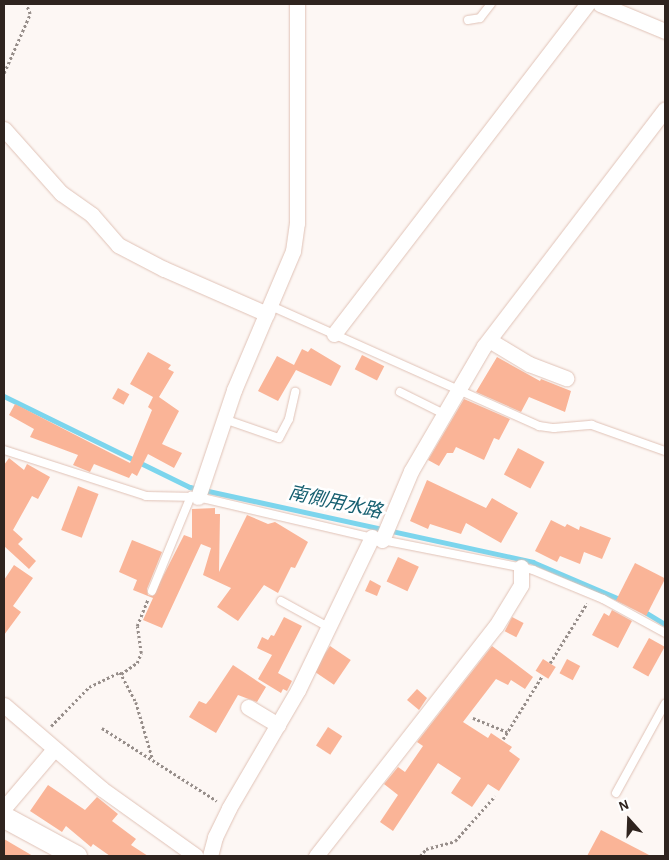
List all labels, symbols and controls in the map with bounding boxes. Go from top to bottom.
water label: 南側用水路 [286,482,384,524]
north arrow [604,795,654,845]
text: N [617,798,631,814]

